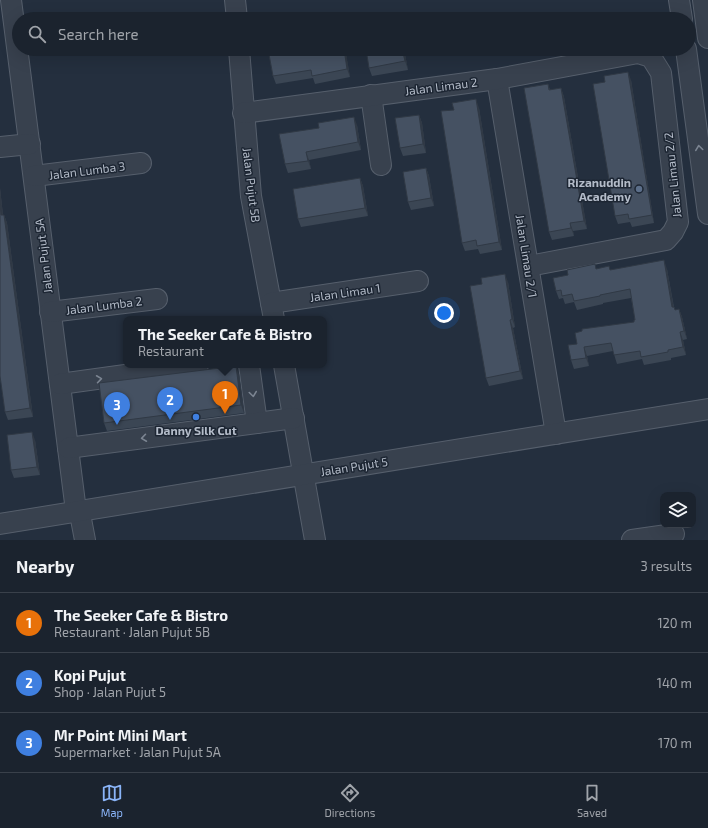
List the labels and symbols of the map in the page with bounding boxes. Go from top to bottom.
street label: Jalan Limau 2 [404,75,478,97]
street label: Jalan Limau 2/2 [661,131,683,218]
one-way arrow [695,145,704,151]
street label: Jalan Pujut 5B [239,147,264,223]
street label: Jalan Lumba 3 [48,158,126,182]
place label: Rizanuddin Academy [568,175,631,204]
marker: Rizanuddin Academy [634,184,644,194]
street label: Jalan Limau 2/1 [514,213,540,299]
street label: Jalan Pujut 5A [31,217,56,294]
street label: Jalan Limau 1 [309,280,381,304]
street label: Jalan Lumba 2 [65,293,143,317]
your location [434,303,454,323]
one-way arrow [96,375,102,384]
pin: 1 [212,381,238,414]
pin: 2 [157,387,183,420]
one-way arrow [248,391,257,397]
pin: 3 [104,392,130,425]
marker: Danny Silk Cut [191,412,201,422]
place label: Danny Silk Cut [155,423,237,438]
one-way arrow [141,433,147,442]
street label: Jalan Pujut 5 [319,454,389,479]

